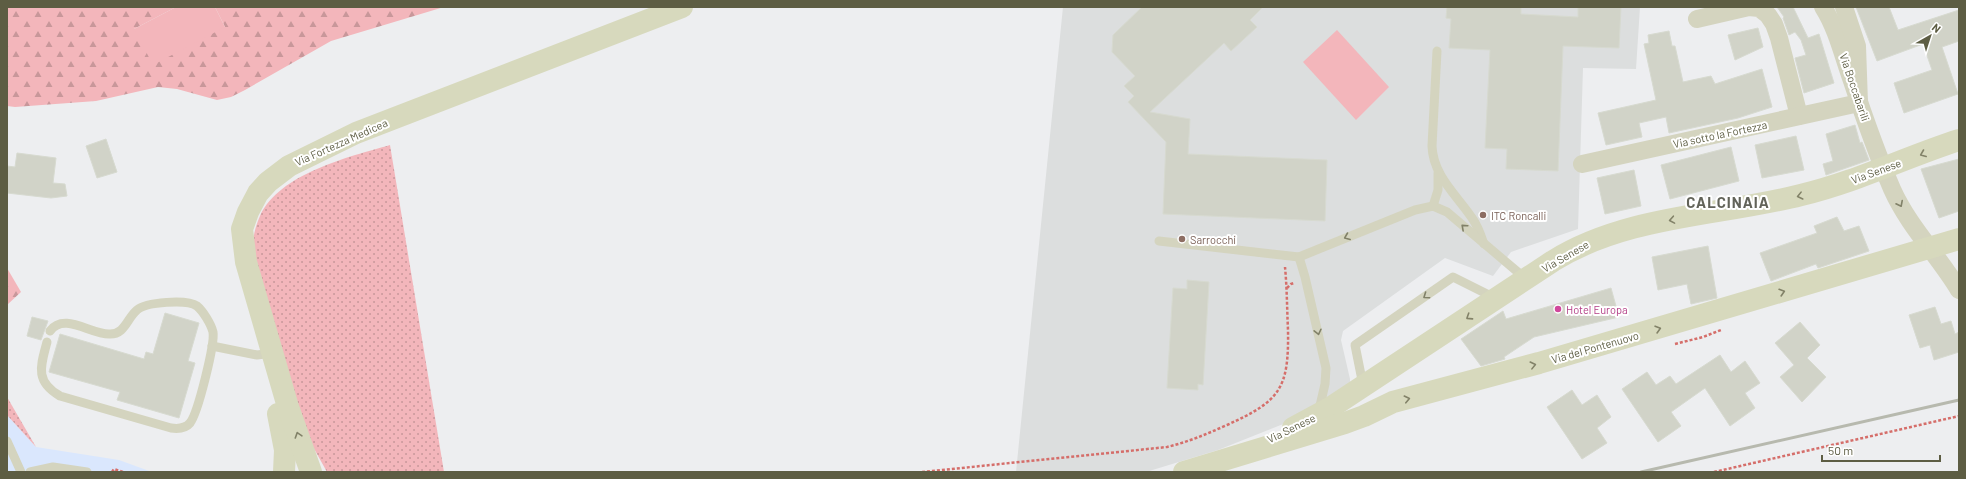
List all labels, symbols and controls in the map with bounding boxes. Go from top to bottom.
north arrow [1910,16,1950,56]
text: N [1930,20,1944,35]
street label: Via Boccabarili [1837,51,1873,123]
street label: Via Fortezza Medicea [293,116,389,168]
street label: Via sotto la Fortezza [1672,118,1768,150]
one-way arrow [1919,149,1926,157]
street label: Via Senese [1849,156,1903,186]
one-way arrow [1796,191,1803,199]
district label: CALCINAIA [1686,193,1770,211]
one-way arrow [1895,200,1903,208]
place label: ITC Roncalli [1491,209,1546,222]
marker: ITC Roncalli [1478,210,1488,220]
one-way arrow [1669,216,1675,224]
one-way arrow [1461,225,1469,232]
place label: Sarrocchi [1190,233,1236,246]
one-way arrow [1344,233,1351,241]
marker: Sarrocchi [1177,234,1187,244]
street label: Via Senese [1539,237,1591,275]
one-way arrow [1779,288,1786,297]
one-way arrow [1423,291,1430,299]
place label: Hotel Europa [1566,303,1628,316]
marker: Hotel Europa [1553,304,1563,314]
one-way arrow [1466,312,1473,319]
one-way arrow [1654,325,1661,334]
one-way arrow [1313,328,1322,335]
street label: Via del Pontenuovo [1550,328,1640,366]
one-way arrow [1530,361,1536,369]
one-way arrow [1404,396,1411,404]
street label: Via Senese [1265,411,1317,445]
one-way arrow [294,432,302,439]
scale bar [1822,437,1940,463]
text: 50 m [1828,443,1853,457]

